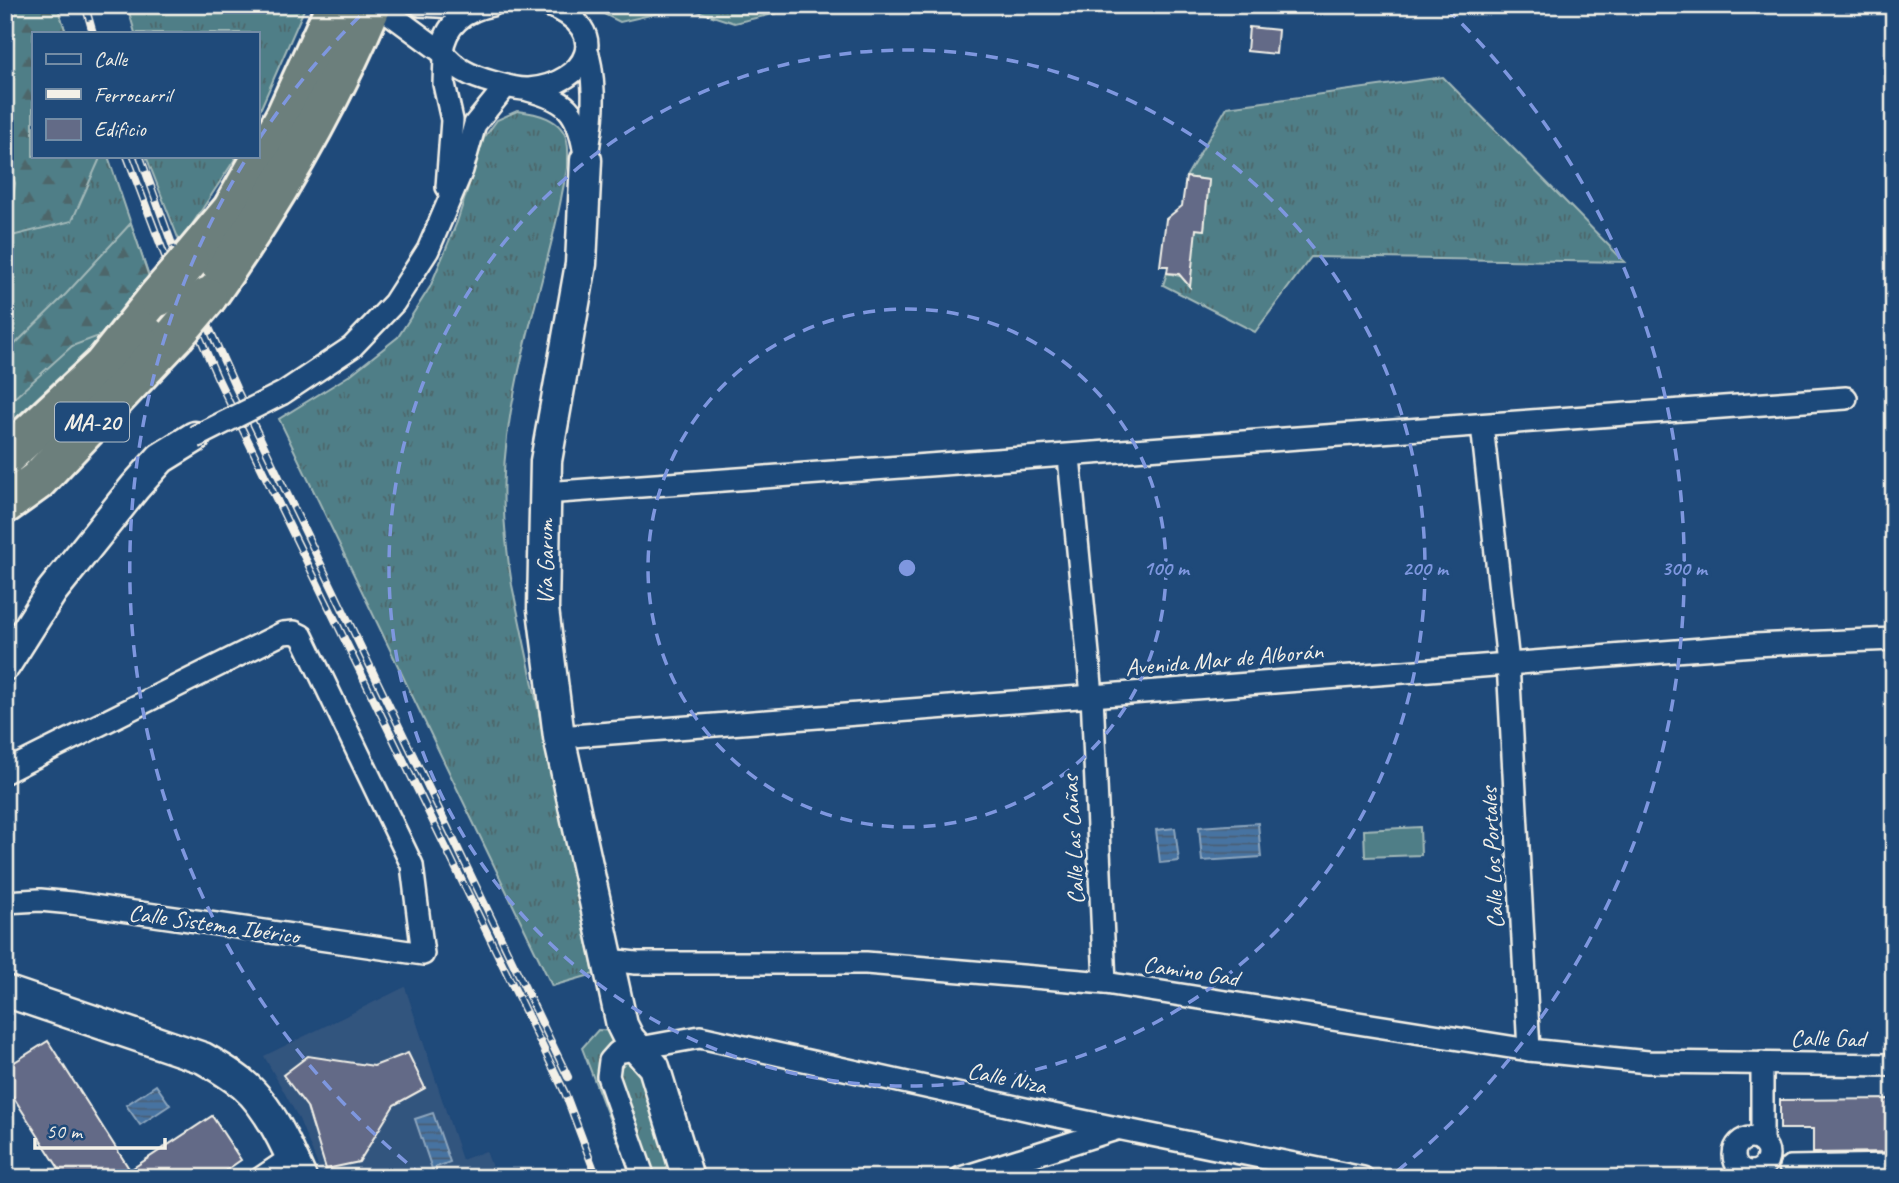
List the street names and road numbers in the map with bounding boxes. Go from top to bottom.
road number: MA-20 [55,402,129,442]
street label: Vía Garum [530,518,560,605]
street label: Avenida Mar de Alborán [1124,635,1325,683]
street label: Calle Las Cañas [1054,772,1091,905]
street label: Calle Los Portales [1473,784,1511,929]
street label: Calle Sistema Ibérico [127,897,304,951]
street label: Camino Gad [1141,949,1244,994]
street label: Calle Gad [1791,1023,1869,1053]
street label: Calle Niza [965,1055,1051,1101]

